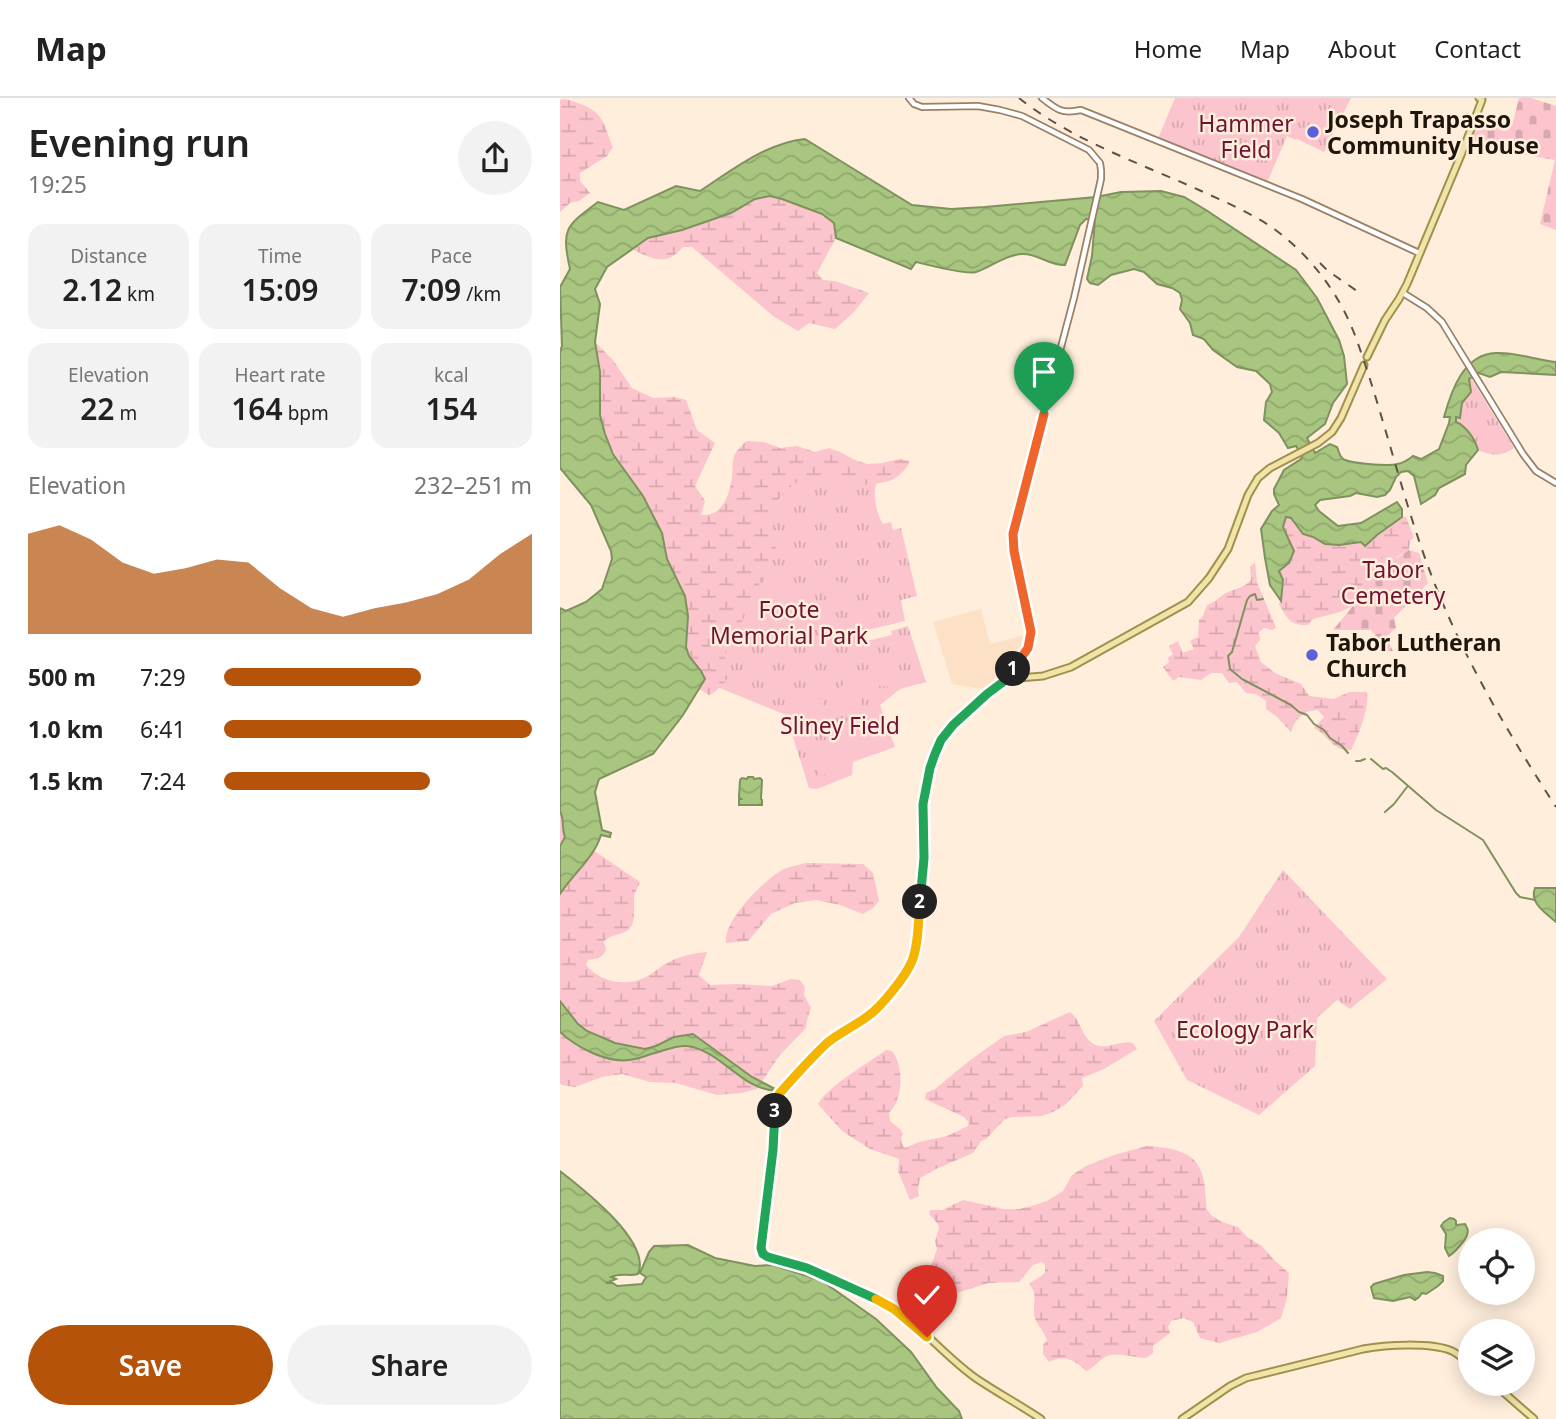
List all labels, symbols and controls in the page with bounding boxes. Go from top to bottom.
text: Map [35,26,107,71]
text: Home [1134,32,1202,65]
text: Map [1240,32,1290,65]
text: About [1328,32,1396,65]
text: Contact [1434,32,1521,65]
place label: Joseph Trapasso Community House [1325,103,1539,161]
park label: Hammer Field [1198,107,1294,165]
text: Evening run [28,116,250,168]
button: share [458,121,532,195]
marker: Joseph Trapasso Community House [1305,124,1321,140]
text: 19:25 [28,168,87,200]
text: Distance [70,243,147,269]
text: Time [258,243,302,269]
text: Pace [430,243,472,269]
text: 2.12 [62,269,122,310]
text: 15:09 [242,269,318,310]
text: 7:09 [401,269,461,310]
text: km [122,281,155,307]
text: /km [461,281,501,307]
pin [1014,342,1074,414]
icon: arrive [1025,353,1063,391]
text: Elevation [68,362,149,388]
text: Heart rate [235,362,325,388]
text: kcal [434,362,469,388]
text: 22 [80,388,114,429]
text: 164 [231,388,283,429]
text: 154 [426,388,477,429]
text: m [114,400,137,426]
text: bpm [283,400,329,426]
text: Elevation [28,469,126,501]
text: 232–251 m [414,469,532,501]
park label: Tabor Cemetery [1341,553,1446,611]
park label: Foote Memorial Park [710,593,869,651]
place label: Tabor Lutheran Church [1326,626,1501,684]
marker: Tabor Lutheran Church [1304,647,1320,663]
pin: 1 [995,652,1030,686]
text: 1 [1007,655,1018,681]
text: 500 m [28,661,96,693]
text: 7:29 [140,661,186,693]
park label: Sliney Field [780,709,900,741]
text: 1.0 km [28,713,103,745]
text: 6:41 [140,713,186,745]
text: 1.5 km [28,765,103,797]
text: 7:24 [140,765,186,797]
pin: 2 [902,884,938,920]
text: 2 [914,888,925,914]
park label: Ecology Park [1176,1013,1315,1045]
pin: 3 [758,1094,792,1128]
text: 3 [769,1097,780,1123]
map controls [1458,1228,1535,1396]
button: locate [1458,1228,1535,1305]
pin [897,1265,957,1337]
icon: check [908,1276,946,1314]
button: layers [1458,1319,1535,1396]
button: Save [28,1325,273,1405]
button: Share [287,1325,532,1405]

